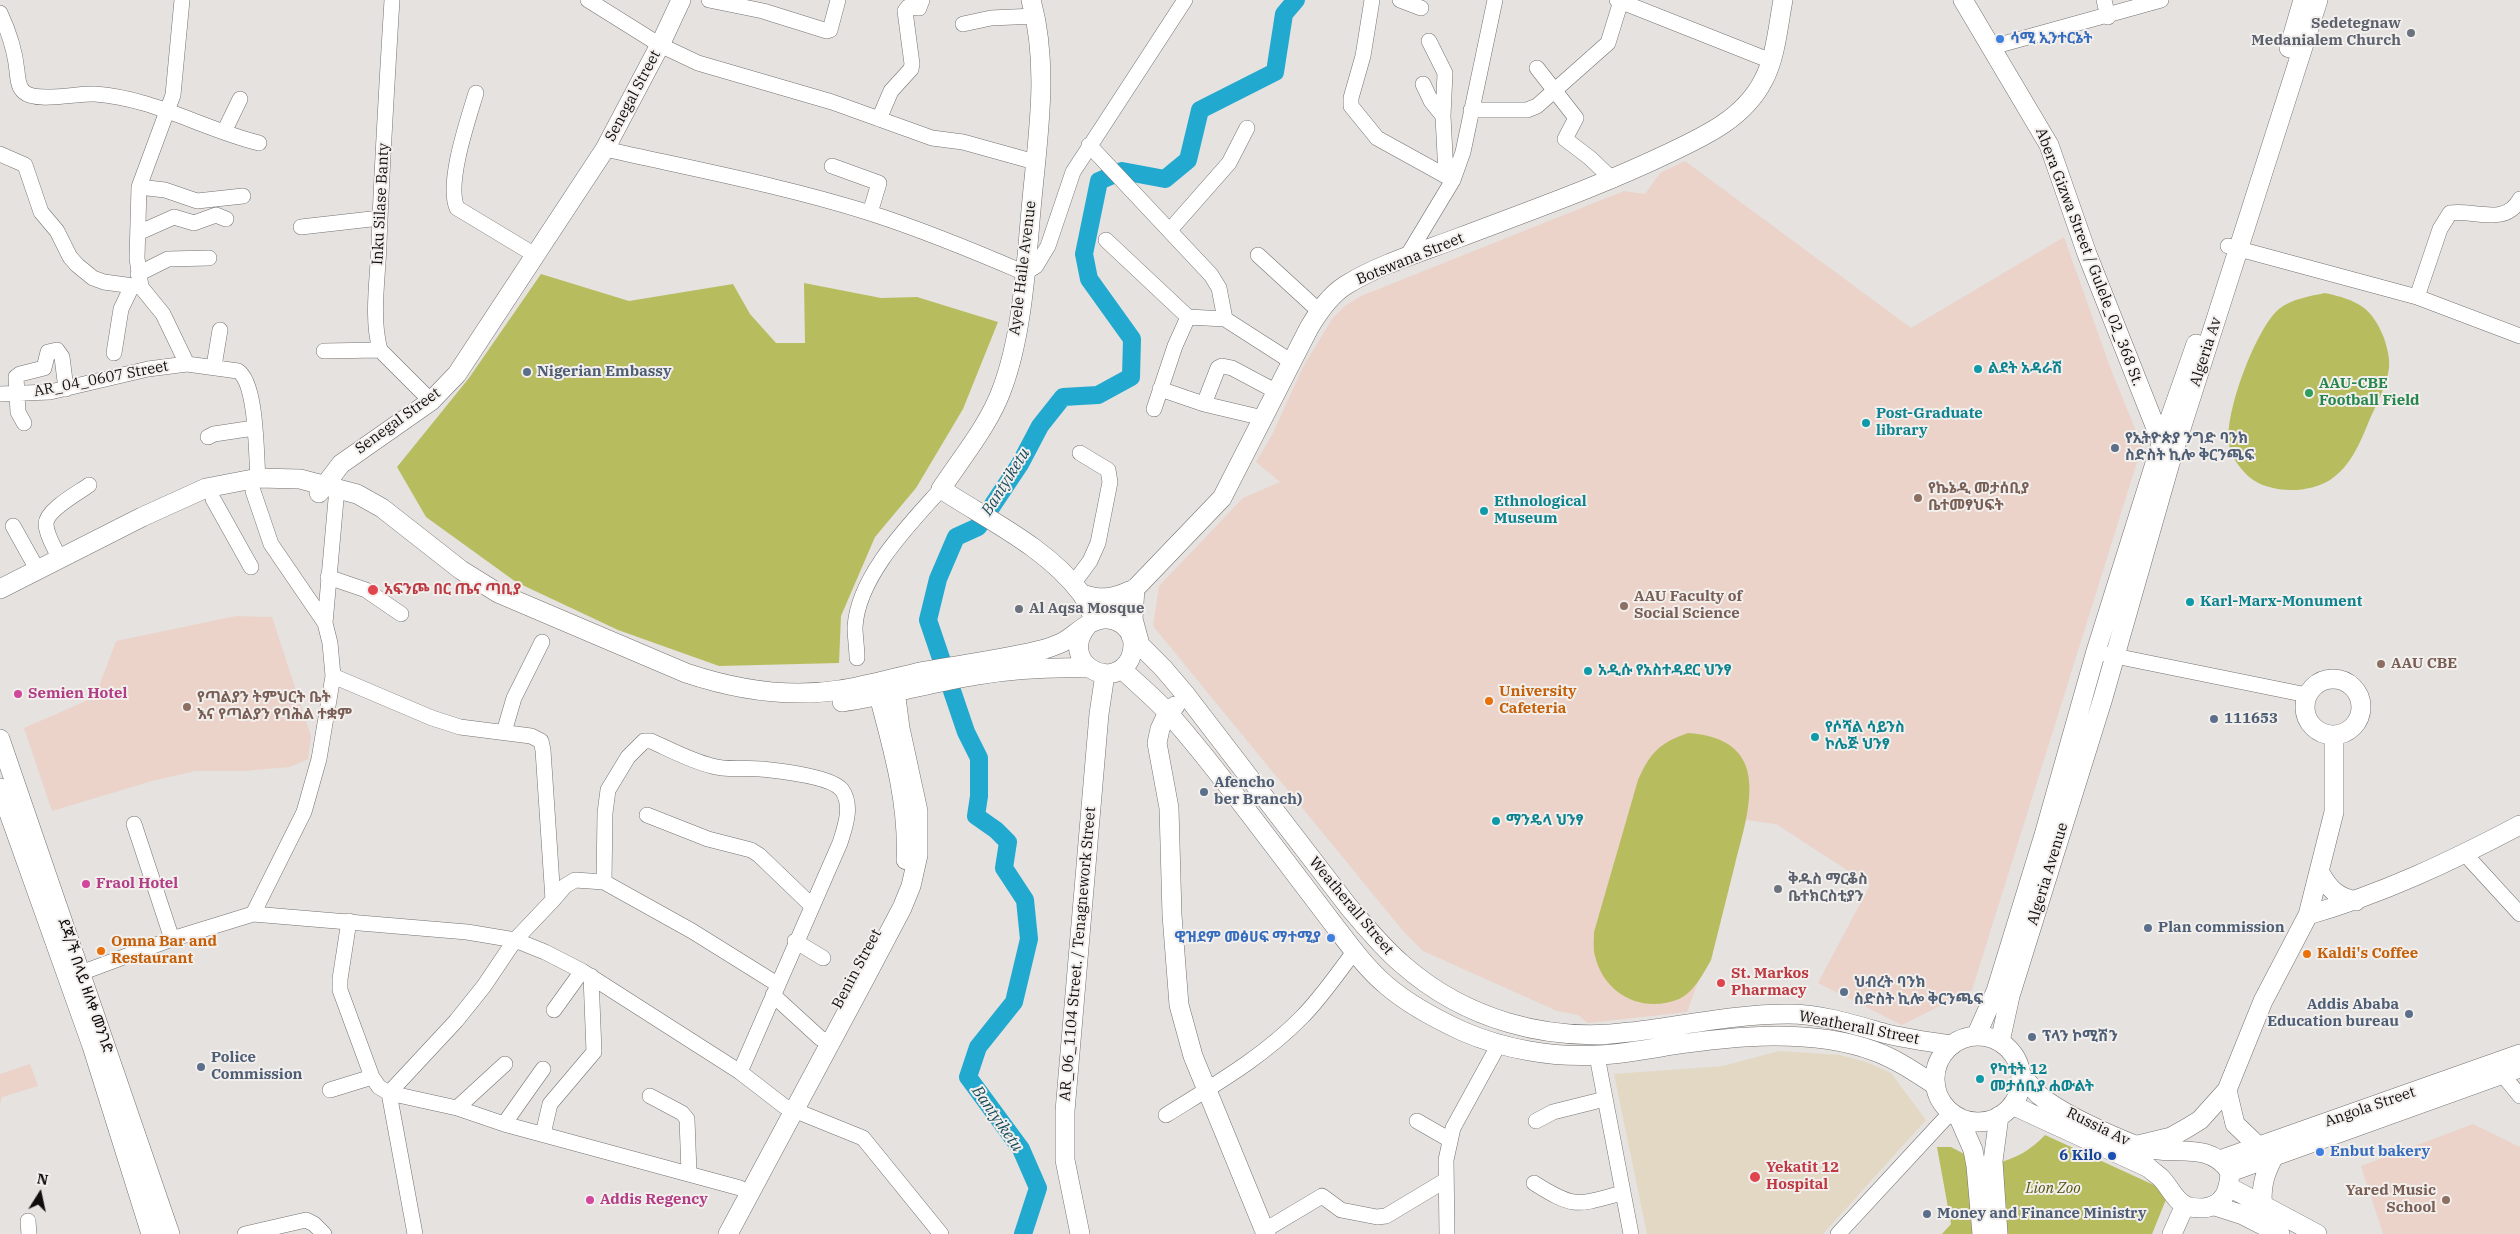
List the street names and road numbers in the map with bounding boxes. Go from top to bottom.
street label: Senegal Street [601,47,665,145]
street label: Abera Gizwa Street / Gulele_02_368 St. [2031,125,2147,389]
street label: Inku Silase Banty [369,142,393,266]
street label: Ayele Haile Avenue [1006,200,1040,336]
street label: Botswana Street [1354,229,1466,289]
street label: Algeria Av [2186,315,2226,389]
street label: AR_04_0607 Street [32,357,170,401]
street label: Senegal Street [352,384,444,458]
street label: AR_06_1104 Street. / Tenagnework Street [1056,806,1100,1102]
street label: Algeria Avenue [2024,820,2072,928]
street label: Weatherall Street [1305,853,1397,959]
street label: ደጃ/ች በላይ ዘለቀ መንገድ [53,916,117,1056]
street label: Benin Street [828,926,886,1012]
street label: Weatherall Street [1797,1008,1921,1048]
street label: Angola Street [2322,1083,2418,1131]
street label: Russia Av [2063,1104,2133,1150]

